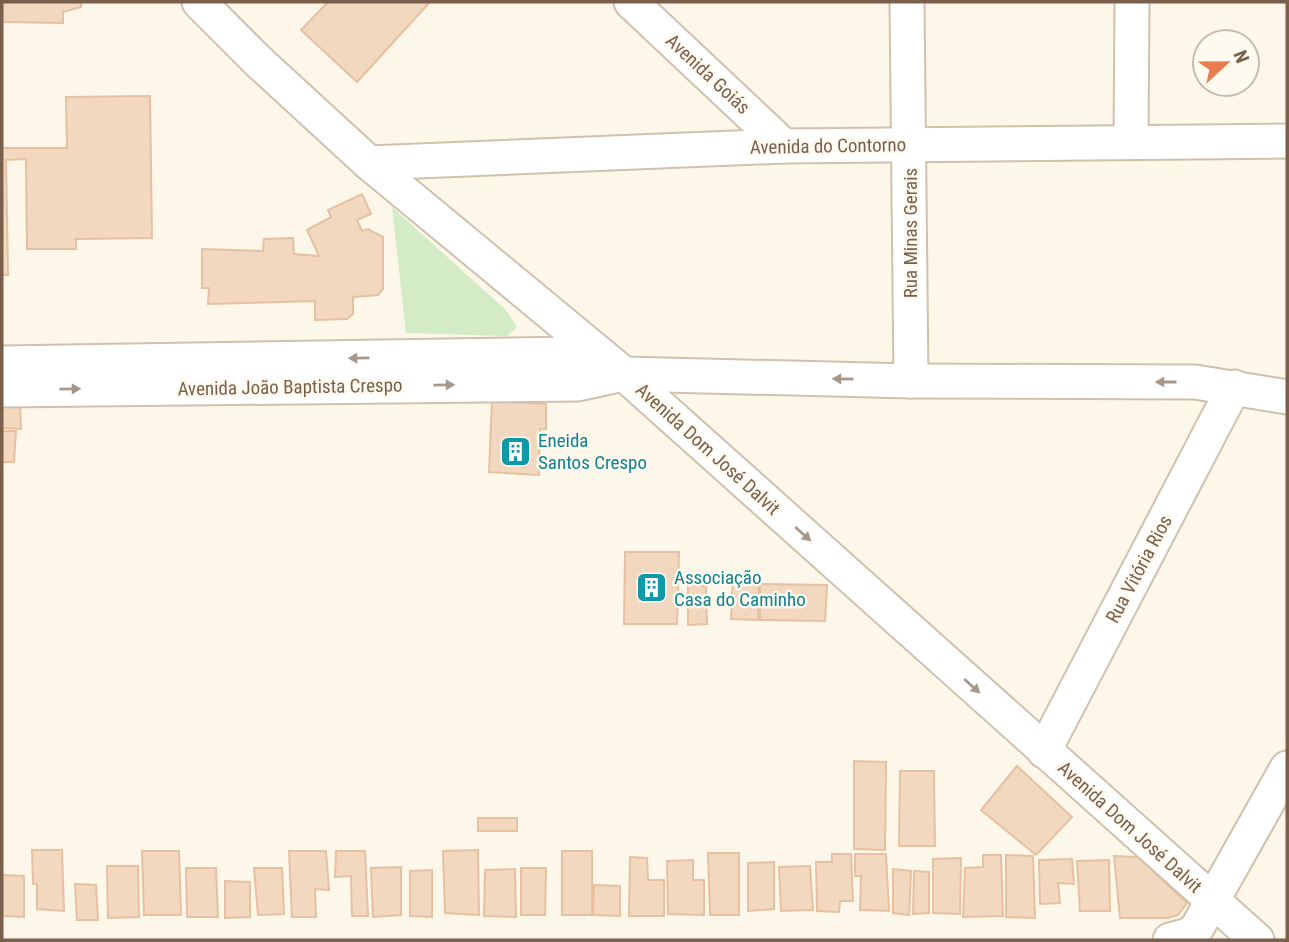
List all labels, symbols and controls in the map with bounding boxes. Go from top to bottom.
north arrow [1191,28,1261,98]
street label: Avenida Goiás [661,29,755,119]
text: N [1228,47,1254,67]
street label: Avenida do Contorno [750,133,906,159]
street label: Rua Minas Gerais [899,168,922,298]
one-way arrow [348,352,370,363]
street label: Avenida João Baptista Crespo [177,374,403,400]
one-way arrow [832,374,854,385]
one-way arrow [1155,376,1177,388]
street label: Avenida Dom José Dalvit [631,378,785,520]
one-way arrow [434,379,456,391]
one-way arrow [59,383,81,395]
place label: Eneida Santos Crespo [538,429,647,474]
building icon: Eneida Santos Crespo [498,434,532,468]
street label: Rua Vitória Rios [1101,511,1177,627]
one-way arrow [794,526,811,542]
place label: Associação Casa do Caminho [674,566,806,611]
building icon: Associação Casa do Caminho [634,571,668,605]
one-way arrow [963,678,981,694]
street label: Avenida Dom José Dalvit [1053,756,1207,898]

